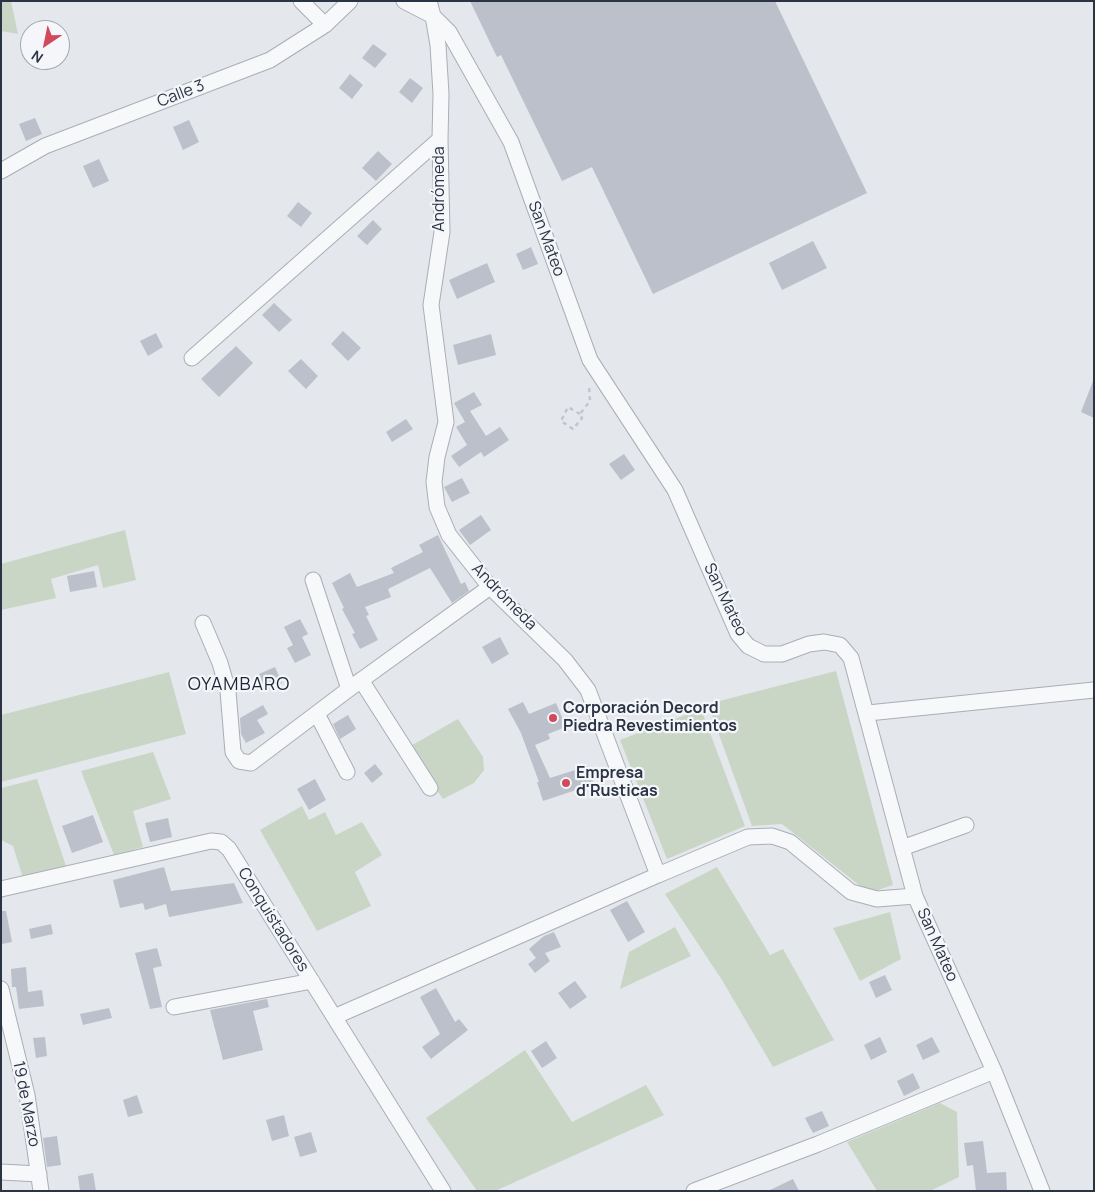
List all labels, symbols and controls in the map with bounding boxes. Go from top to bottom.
north arrow [20,20,70,70]
text: N [27,46,46,68]
street label: Calle 3 [155,76,207,112]
street label: Andrómeda [430,146,450,232]
street label: San Mateo [524,199,568,279]
street label: Andrómeda [467,560,541,634]
street label: San Mateo [699,560,751,640]
district label: OYAMBARO [187,674,291,696]
place label: Corporación Decord Piedra Revestimientos [563,699,737,737]
marker: Corporación Decord Piedra Revestimientos [547,712,559,724]
place label: Empresa d'Rusticas [576,764,658,802]
marker: Empresa d'Rusticas [560,777,572,789]
street label: Conquistadores [233,864,313,976]
street label: San Mateo [912,905,962,985]
street label: 19 de Marzo [8,1060,44,1148]

